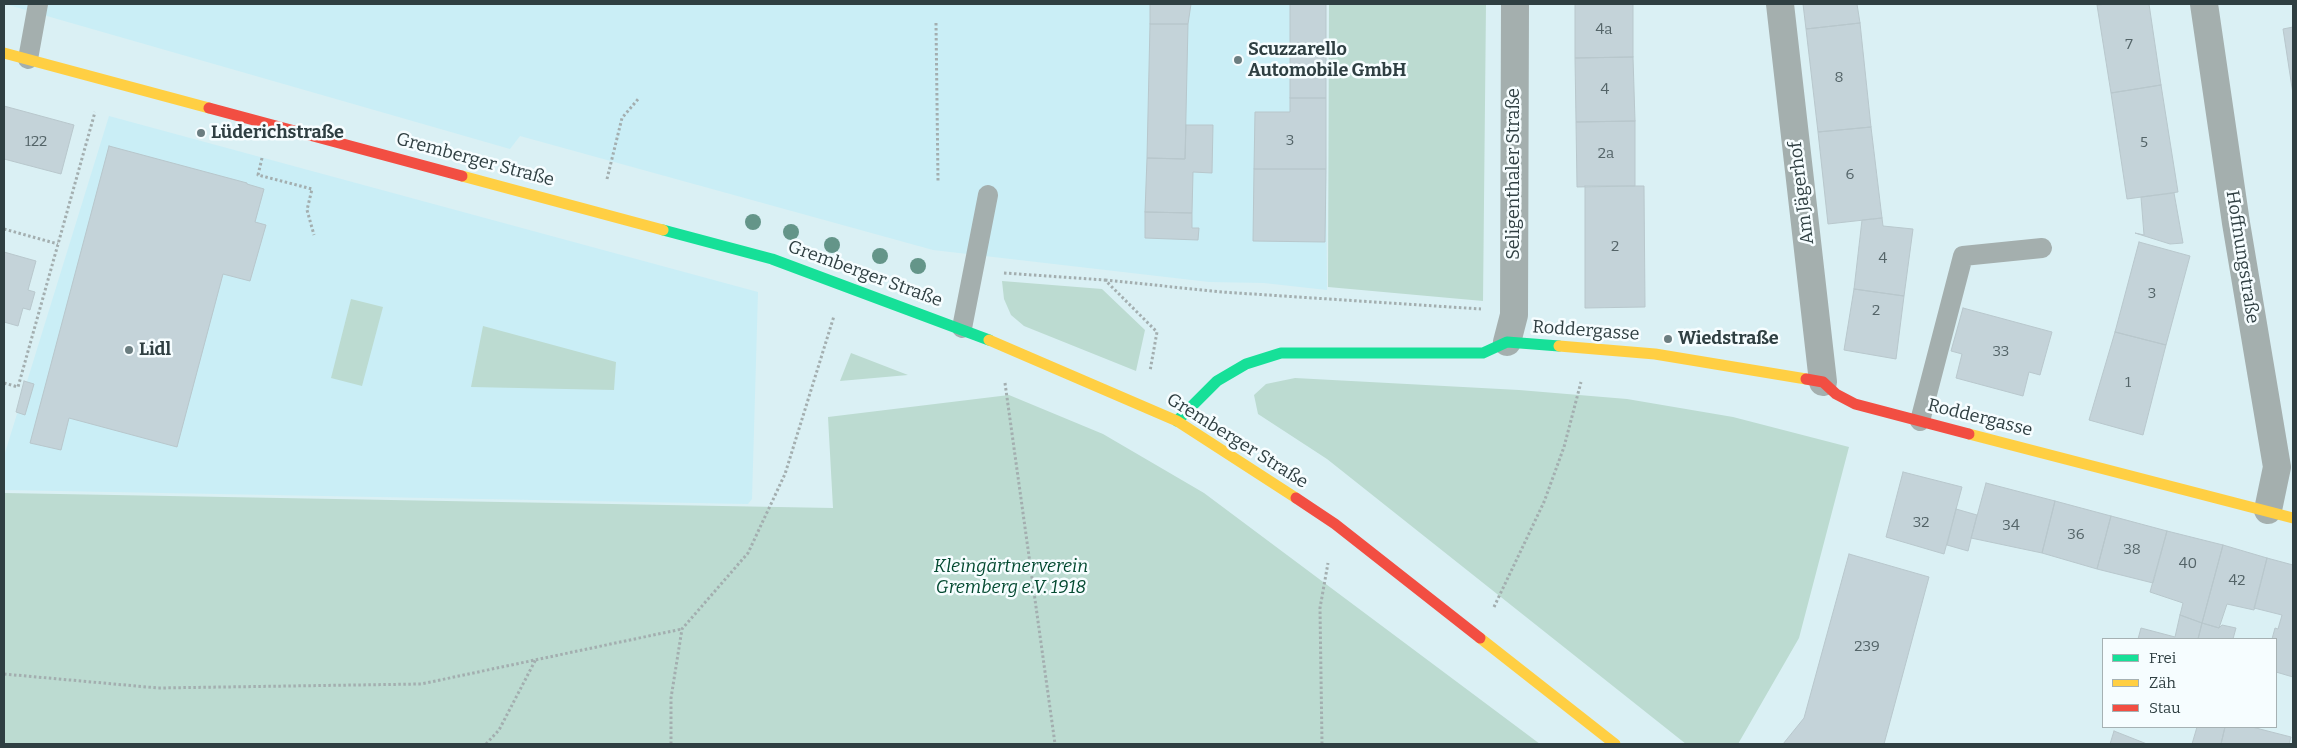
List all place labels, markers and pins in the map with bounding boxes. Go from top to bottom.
place label: Scuzzarello Automobile GmbH [1248,39,1406,82]
marker: Scuzzarello Automobile GmbH [1232,54,1244,66]
place label: Lüderichstraße [211,122,344,144]
marker: Lüderichstraße [195,127,207,139]
place label: Wiedstraße [1678,328,1779,350]
marker: Wiedstraße [1662,333,1674,345]
place label: Lidl [139,339,171,361]
marker: Lidl [123,344,135,356]

